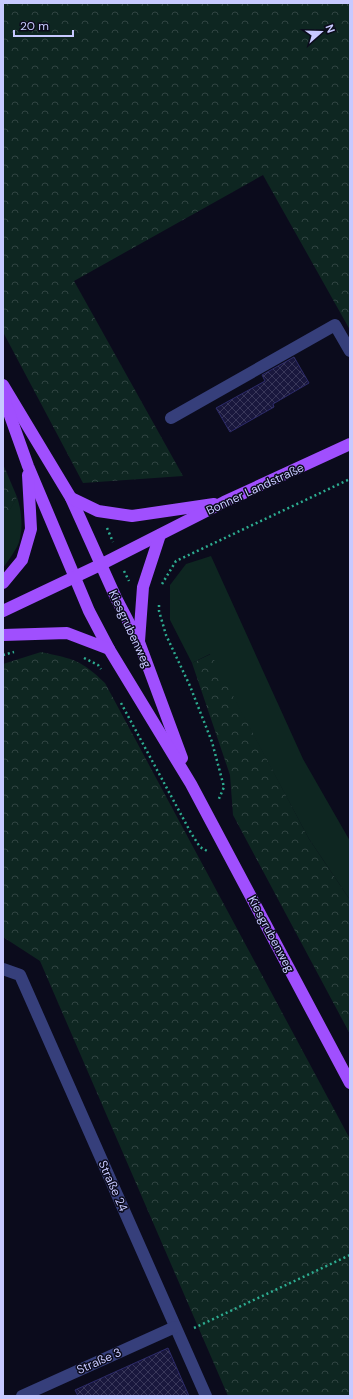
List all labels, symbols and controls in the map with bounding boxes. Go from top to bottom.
scale bar [14,12,73,38]
north arrow [301,12,341,52]
text: 20 m [20,18,49,34]
text: N [322,22,338,35]
street label: Bonner Landstraße [204,459,307,519]
street label: Kiesgrubenweg [105,587,155,671]
street label: Kiesgrubenweg [244,893,298,975]
street label: Straße 24 [95,1158,131,1214]
street label: Straße 3 [74,1344,124,1378]

